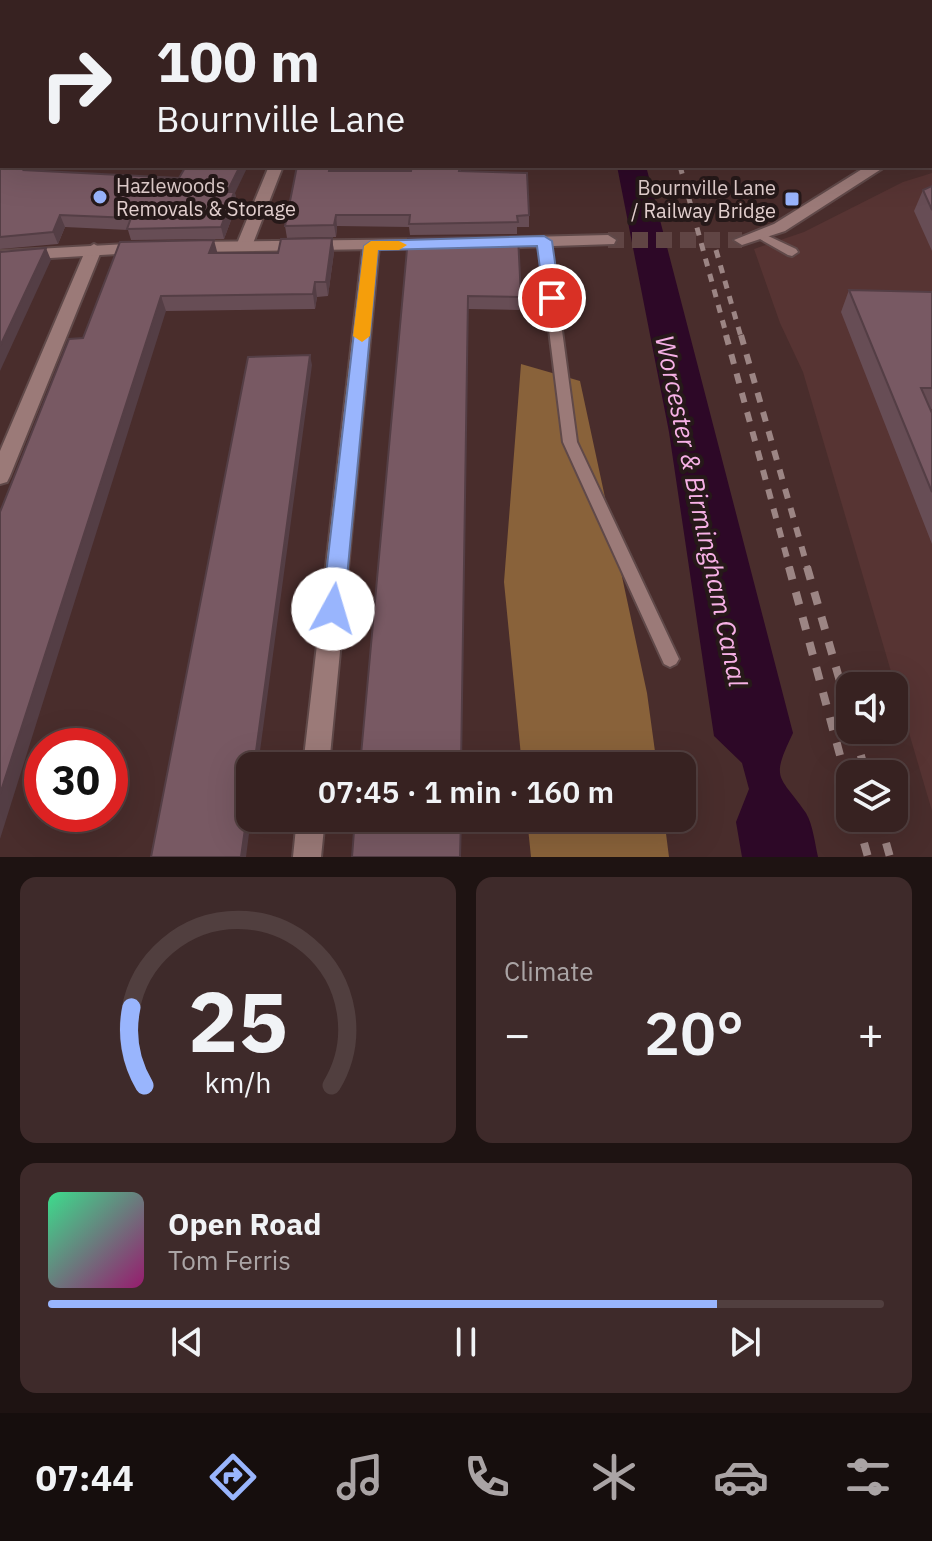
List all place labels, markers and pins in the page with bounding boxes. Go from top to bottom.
place label: Hazlewoods Removals & Storage [116,172,296,222]
place label: Bournville Lane / Railway Bridge [631,174,776,224]
marker: Hazlewoods Removals & Storage [91,188,109,206]
marker: Bournville Lane / Railway Bridge [783,190,801,208]
pin [518,264,586,332]

